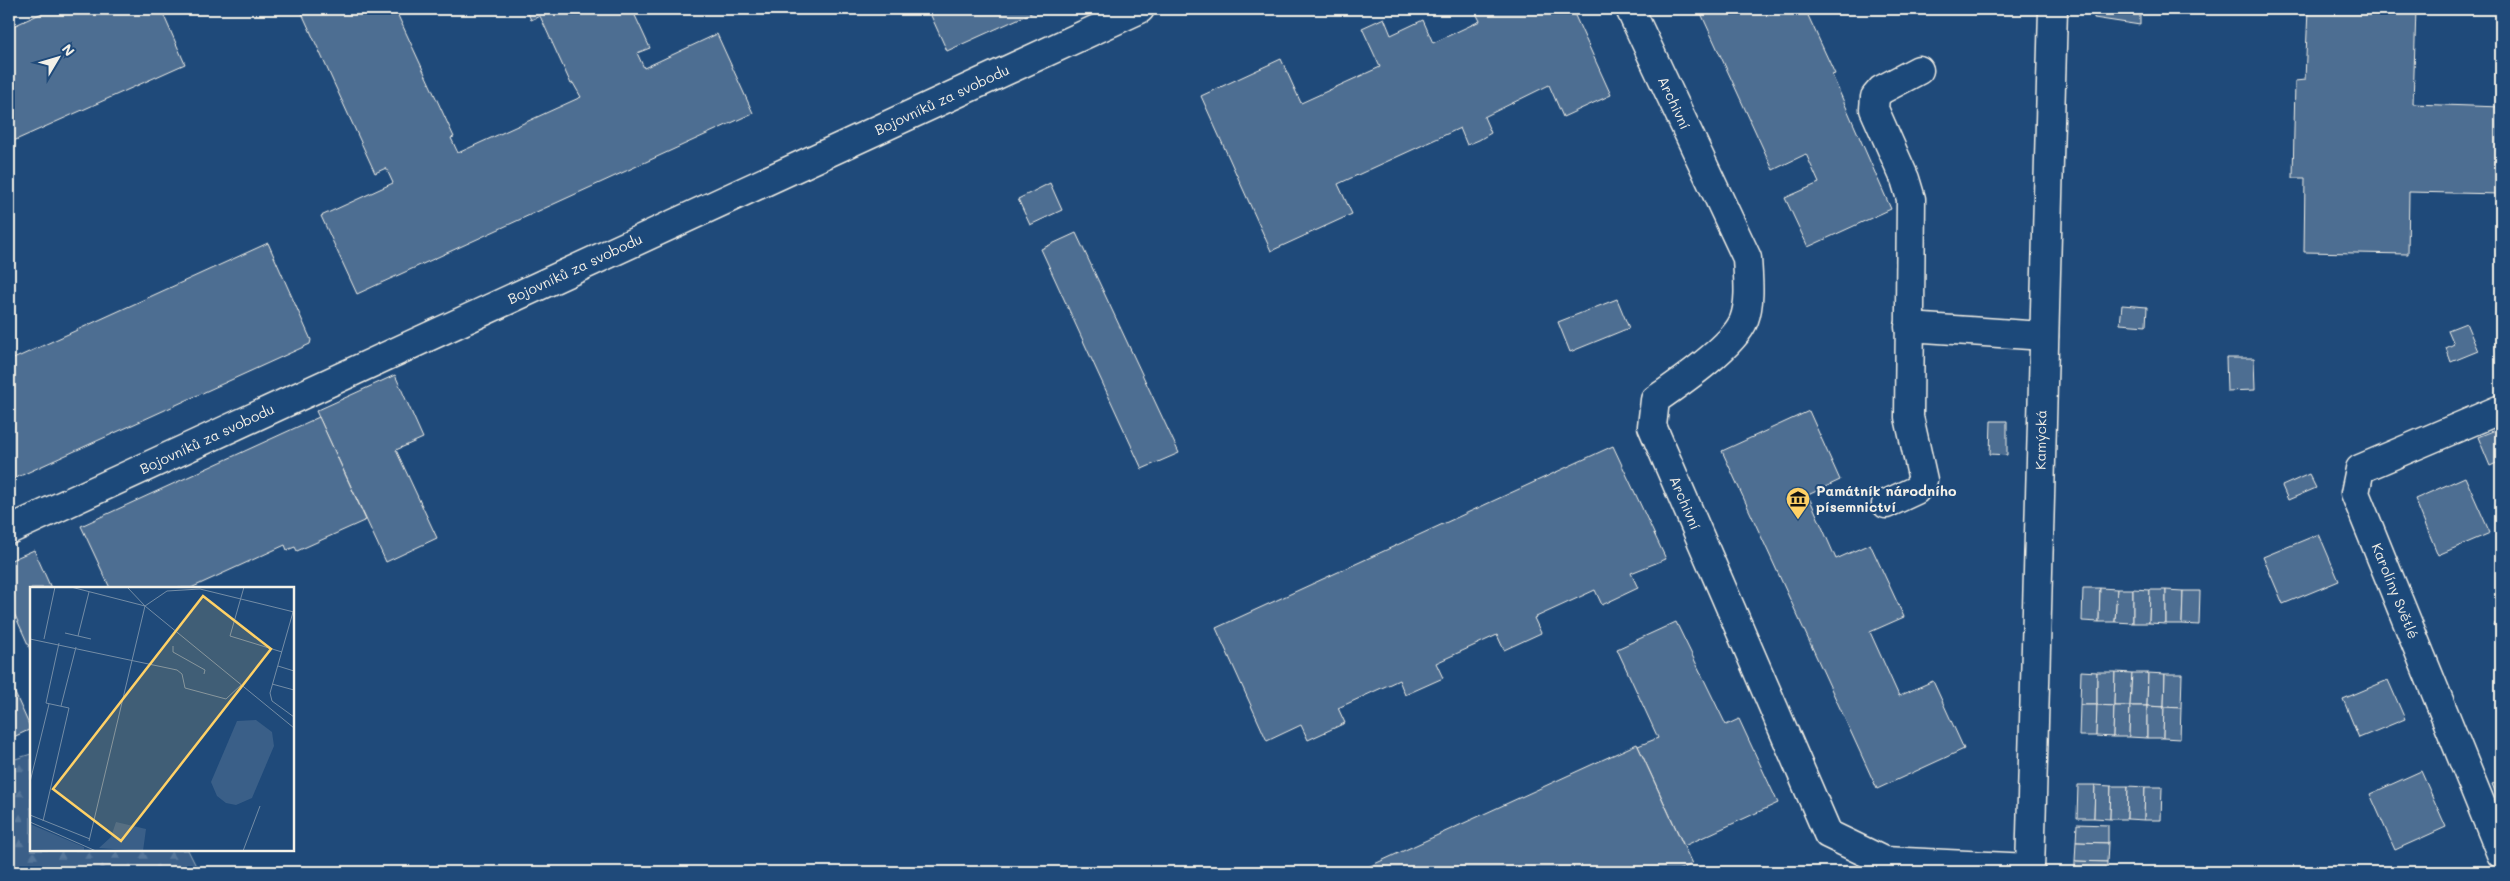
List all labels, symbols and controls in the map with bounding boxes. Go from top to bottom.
north arrow [32,32,82,82]
text: N [58,40,79,60]
street label: Bojovníků za svobodu [871,60,1012,139]
street label: Archivní [1654,73,1695,132]
street label: Bojovníků za svobodu [504,229,645,308]
street label: Bojovníků za svobodu [136,399,277,478]
street label: Kamýcká [2030,410,2051,470]
street label: Archivní [1666,473,1705,533]
place label: Památník národního písemnictví [1816,481,1957,516]
museum icon: Památník národního písemnictví [1785,486,1811,520]
street label: Karolíny Světlé [2368,540,2423,642]
inset map [30,587,294,851]

